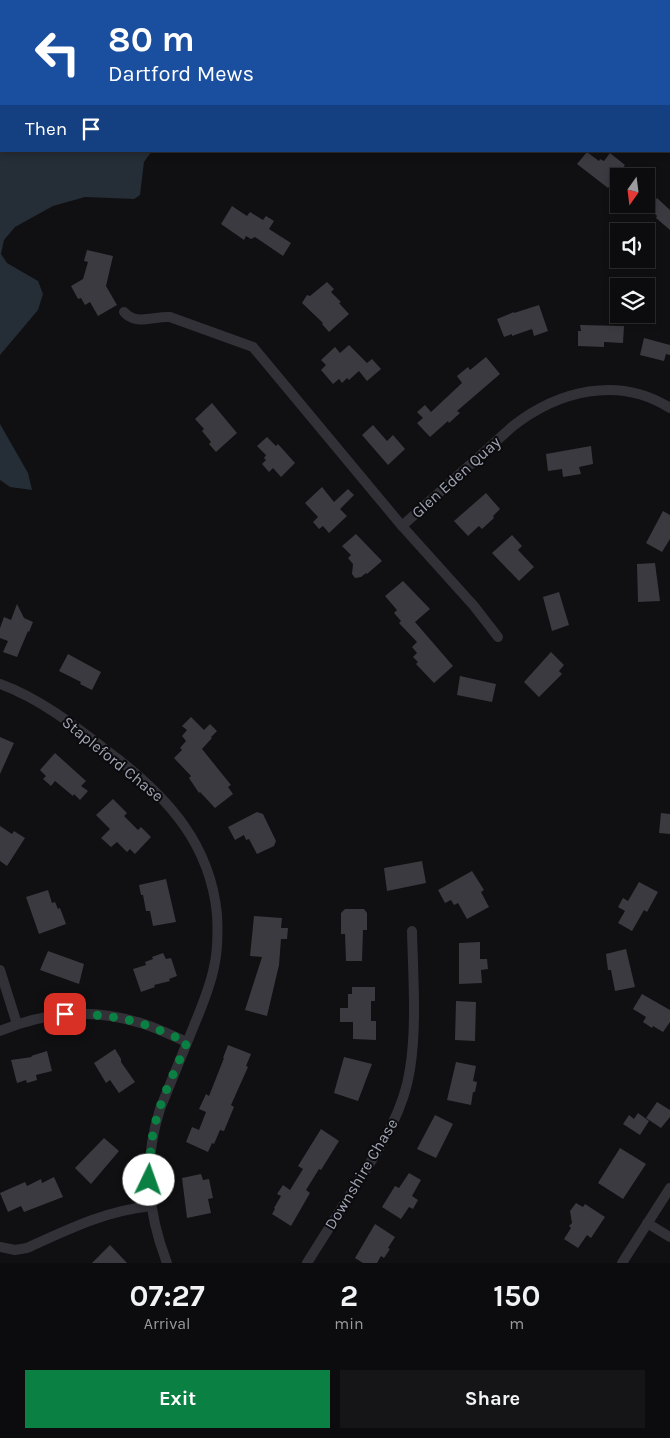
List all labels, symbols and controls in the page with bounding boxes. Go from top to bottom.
text: 80 m [108,19,195,60]
icon: left [25,20,90,85]
text: Dartford Mews [108,61,254,87]
icon: arrive [77,115,105,143]
text: Then [25,118,67,140]
north arrow [610,168,655,212]
map controls [610,168,655,323]
button: sound [610,223,655,268]
button: layers [610,278,655,323]
street label: Glen Eden Quay [408,432,505,522]
street label: Stapleford Chase [59,712,167,806]
pin [44,993,86,1035]
icon: arrive [51,1000,79,1028]
street label: Downshire Chase [320,1115,402,1233]
position arrow [122,1153,174,1205]
text: 07:27 [130,1278,205,1314]
text: 2 [340,1278,358,1314]
text: 150 [493,1278,540,1314]
text: Arrival [144,1314,191,1333]
text: min [334,1314,364,1333]
text: m [509,1314,524,1333]
button: Exit [25,1370,330,1428]
button: Share [340,1370,645,1428]

